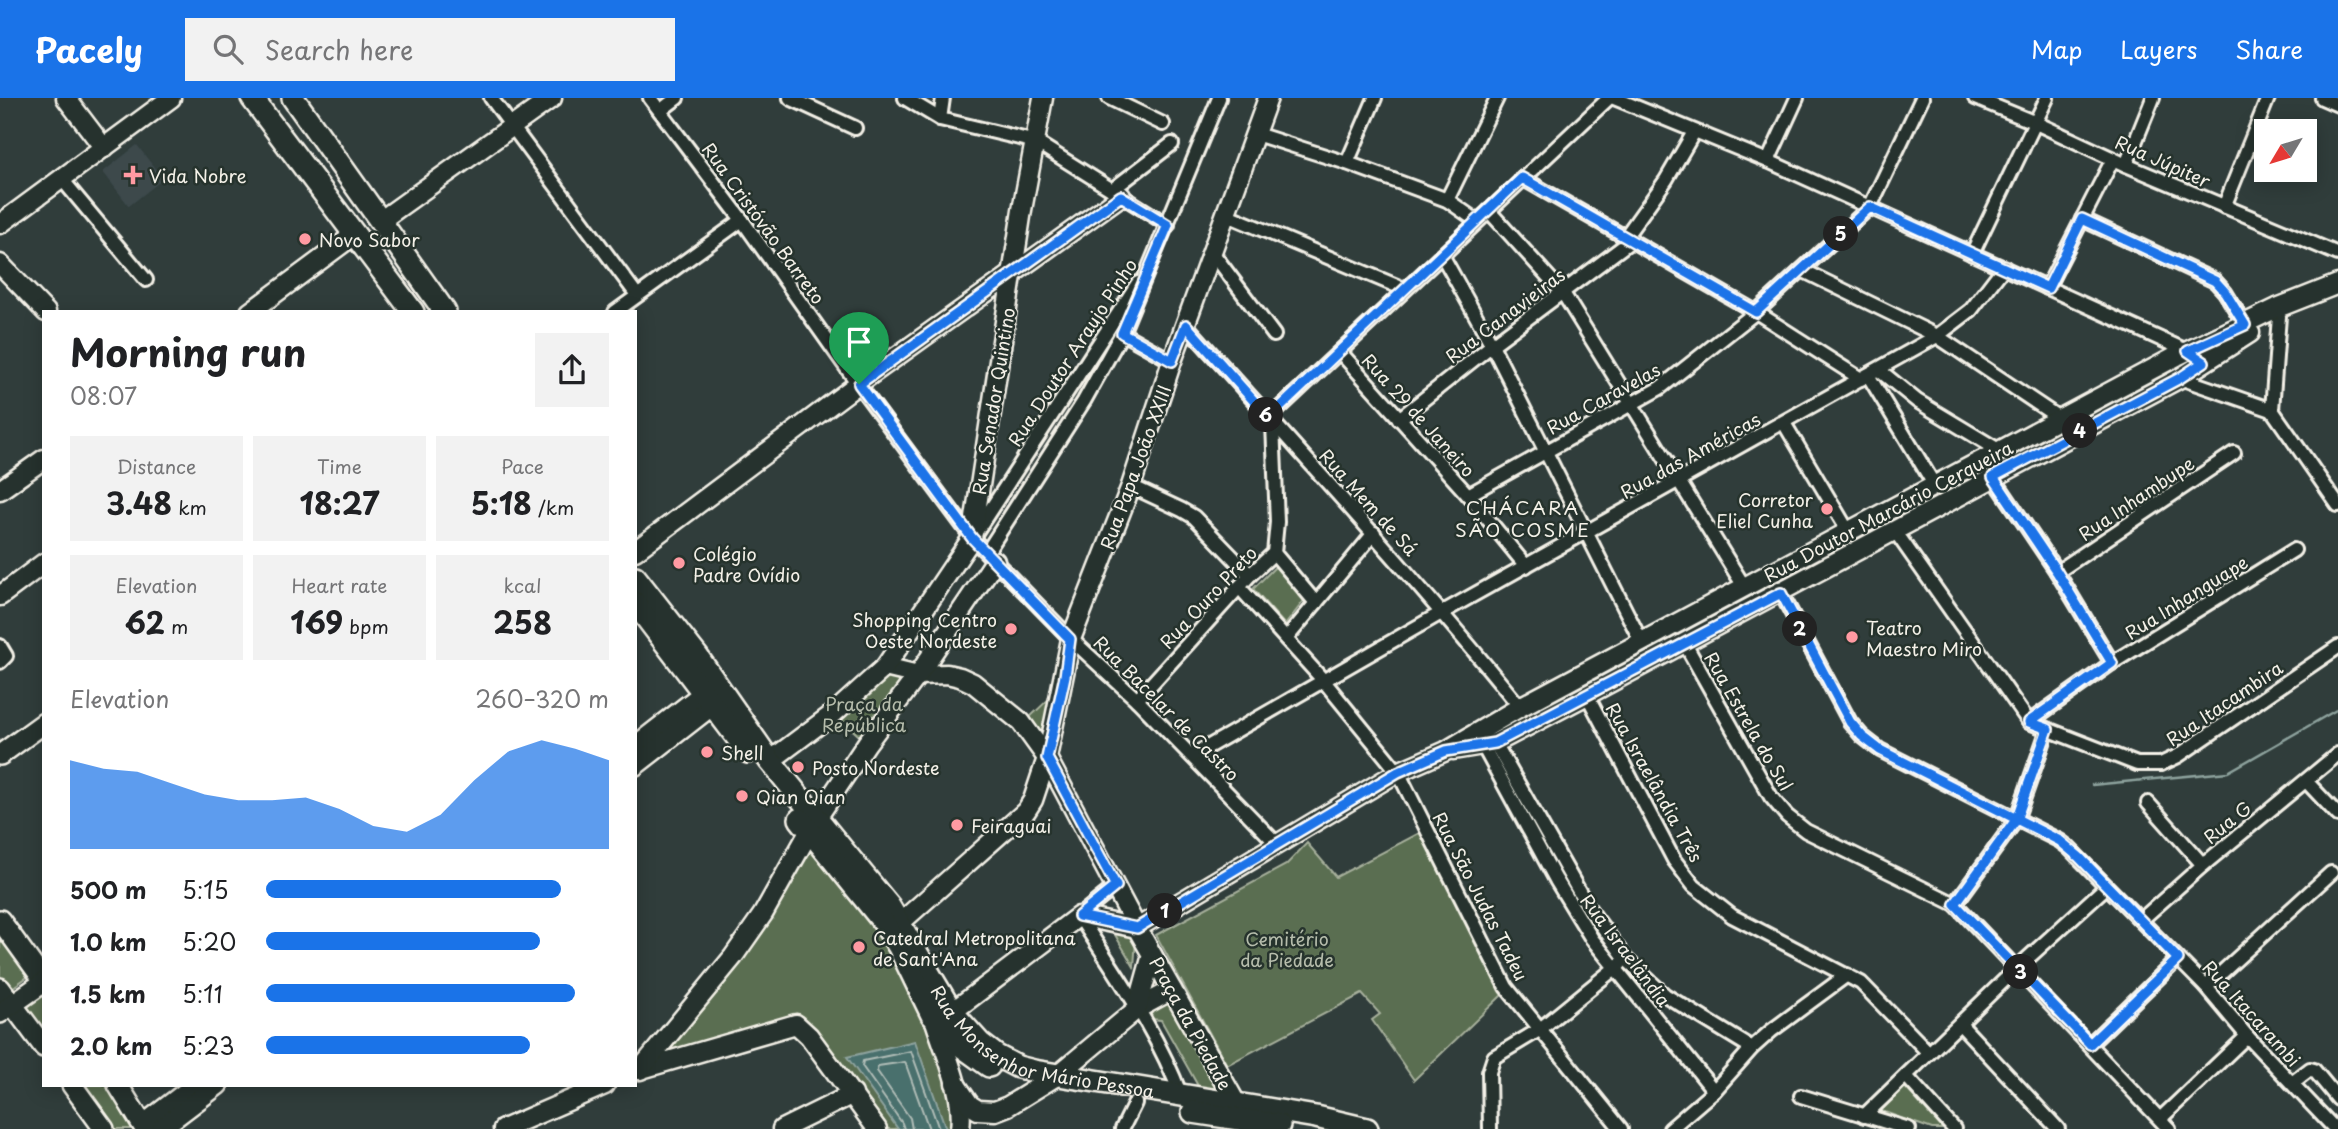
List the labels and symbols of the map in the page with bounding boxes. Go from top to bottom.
north arrow [2254,119,2317,182]
street label: Rua Júpiter [2111,128,2215,194]
street label: Rua Cristóvão Barreto [696,137,832,309]
place label: Vida Nobre [149,162,247,189]
marker: Vida Nobre [123,165,143,185]
pin: 5 [1824,216,1858,252]
place label: Novo Sabor [319,226,420,253]
marker: Novo Sabor [297,231,313,247]
street label: Rua Doutor Araujo Pinho [1001,253,1143,451]
street label: Rua Canavieiras [1439,261,1571,369]
street label: Rua Senador Quintino [965,306,1021,496]
pin [829,312,889,384]
street label: Rua 29 de Janeiro [1356,347,1482,483]
street label: Rua Caravelas [1541,356,1665,440]
street label: Rua Papa João XXIII [1093,381,1177,553]
pin: 6 [1248,398,1284,432]
street label: Rua das Américas [1615,405,1765,505]
pin: 4 [2062,414,2098,448]
street label: Rua Doutor Marcário Cerqueira [1759,433,2018,588]
street label: Rua Mem de Sá [1314,443,1425,562]
street label: Rua Inhambupe [2073,449,2199,547]
place label: Corretor Eliel Cunha [1716,486,1814,534]
district label: CHÁCARA SÃO COSME [1455,493,1591,543]
marker: Corretor Eliel Cunha [1819,501,1835,517]
place label: Colégio Padre Ovídio [693,540,800,588]
street label: Rua Ouro Preto [1153,540,1263,654]
street label: Rua Inhanguape [2119,548,2253,646]
marker: Colégio Padre Ovídio [671,555,687,571]
place label: Shopping Centro Oeste Nordeste [852,606,997,654]
pin: 2 [1783,612,1818,646]
place label: Teatro Maestro Miro [1866,614,1982,662]
marker: Shopping Centro Oeste Nordeste [1003,621,1019,637]
street label: Rua Bacelar de Castro [1088,629,1246,787]
marker: Teatro Maestro Miro [1844,629,1860,645]
street label: Rua Estrela do Sul [1698,647,1800,795]
street label: Rua Itacambira [2160,654,2288,752]
park label: Praça da República [822,690,907,738]
street label: Rua Israelândia Três [1600,697,1710,867]
place label: Shell [721,739,763,766]
marker: Shell [699,744,715,760]
place label: Posto Nordeste [812,754,940,781]
marker: Posto Nordeste [790,759,806,775]
place label: Qian Qian [756,783,846,810]
marker: Qian Qian [734,788,750,804]
street label: Rua G [2197,794,2257,850]
street label: Rua São Judas Tadeu [1427,807,1535,985]
place label: Feiraguai [971,812,1052,839]
marker: Feiraguai [949,817,965,833]
street label: Rua Israelândia [1574,888,1678,1012]
pin: 1 [1148,894,1182,928]
place label: Catedral Metropolitana de Sant'Ana [873,924,1076,972]
park label: Cemitério da Piedade [1240,925,1334,973]
marker: Catedral Metropolitana de Sant'Ana [851,939,867,955]
street label: Praça da Piedade [1143,951,1239,1095]
pin: 3 [2004,954,2038,990]
street label: Rua Itacarambi [2197,954,2307,1072]
street label: Rua Monsenhor Mário Pessoa [925,980,1157,1104]

